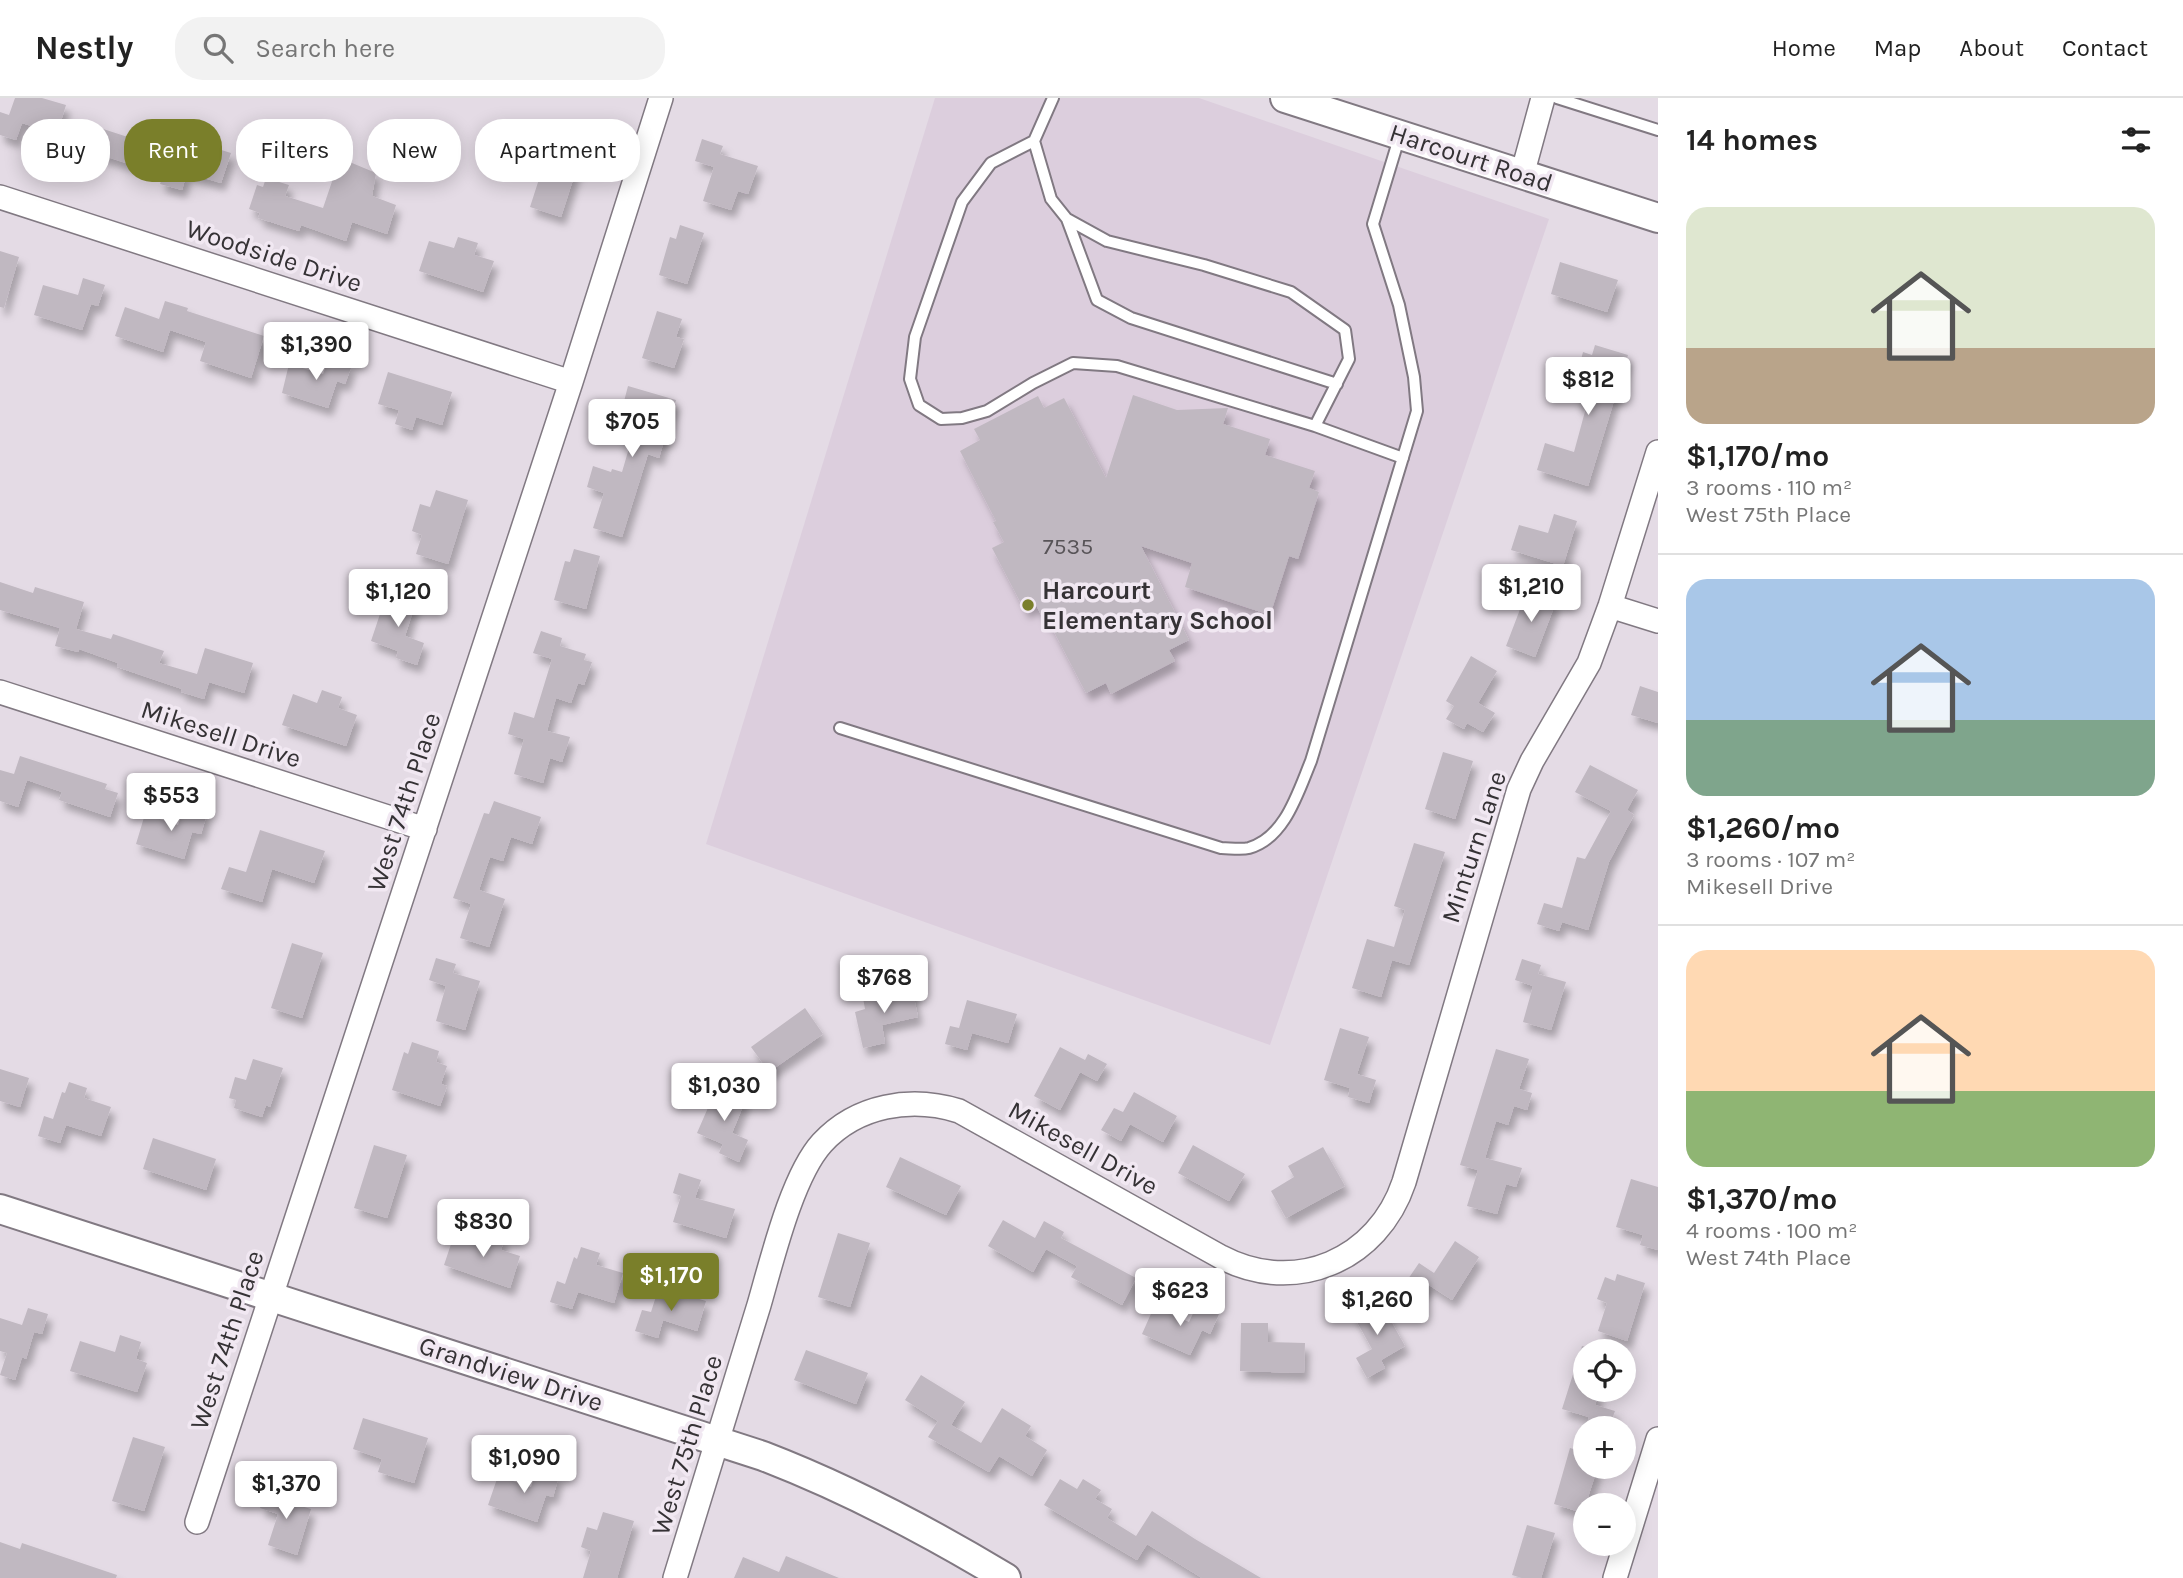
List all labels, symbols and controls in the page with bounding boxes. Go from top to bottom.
search box [175,17,665,80]
text: Nestly [35,29,133,67]
icon: search [199,29,237,67]
text: Search here [255,33,395,64]
text: Home [1772,34,1836,62]
text: Map [1874,34,1921,62]
text: About [1959,34,2024,62]
text: Contact [2062,34,2148,62]
street label: Harcourt Road [1386,117,1556,199]
chip: Buy [21,119,110,182]
chip: Rent [124,119,222,182]
chip: Filters [236,119,353,182]
chip: New [367,119,461,182]
chip: Apartment [475,119,640,182]
icon: filters [2117,121,2155,159]
text: 14 homes [1686,122,1818,158]
street label: Woodside Drive [182,213,366,299]
icon: home [1858,253,1984,379]
pin: $1,390 [259,322,373,382]
text: $1,390 [280,331,352,358]
pin: $812 [1547,358,1629,417]
text: $812 [1562,366,1614,393]
pin: $705 [591,400,673,459]
text: $705 [604,408,660,435]
text: $1,170/mo [1686,438,1829,474]
text: 3 rooms · 110 m² [1686,474,1852,501]
text: West 75th Place [1686,501,1851,528]
house number: 7535 [1043,533,1093,560]
pin: $1,210 [1474,564,1588,624]
pin: $1,120 [341,570,455,629]
text: $1,210 [1498,573,1564,600]
place label: Harcourt Elementary School [1042,575,1273,636]
text: $1,120 [365,578,431,605]
marker: Harcourt Elementary School [1020,597,1036,613]
icon: home [1858,625,1984,751]
street label: Mikesell Drive [137,694,305,774]
street label: West 74th Place [360,709,448,895]
street label: Minturn Lane [1435,767,1513,927]
pin: $553 [130,774,212,833]
text: $553 [143,782,199,809]
text: $1,260/mo [1686,810,1840,846]
text: 3 rooms · 107 m² [1686,846,1855,873]
text: Mikesell Drive [1686,873,1833,900]
pin: $768 [843,956,925,1015]
text: $768 [856,964,912,991]
icon: home [1858,996,1984,1122]
pin: $1,030 [667,1063,781,1123]
text: $1,030 [687,1072,761,1099]
street label: Mikesell Drive [1003,1094,1163,1202]
text: $1,370/mo [1686,1181,1837,1217]
pin: $830 [442,1200,524,1259]
text: $830 [453,1208,513,1235]
text: 4 rooms · 100 m² [1686,1217,1858,1244]
text: West 74th Place [1686,1244,1851,1271]
street label: West 74th Place [183,1247,271,1433]
pin: $1,170 [614,1254,728,1313]
text: $1,170 [639,1262,703,1289]
pin: $623 [1139,1268,1221,1328]
text: $623 [1151,1277,1209,1304]
pin: $1,260 [1320,1278,1434,1337]
text: $1,260 [1341,1286,1413,1313]
street label: Grandview Drive [415,1330,607,1418]
map controls [1573,1339,1636,1556]
button: locate [1573,1339,1636,1402]
street label: West 75th Place [645,1351,729,1539]
button: + [1573,1416,1636,1479]
pin: $1,090 [467,1436,581,1495]
text: $1,090 [488,1444,561,1471]
pin: $1,370 [229,1462,343,1521]
text: $1,370 [251,1470,321,1497]
button: − [1573,1493,1636,1556]

